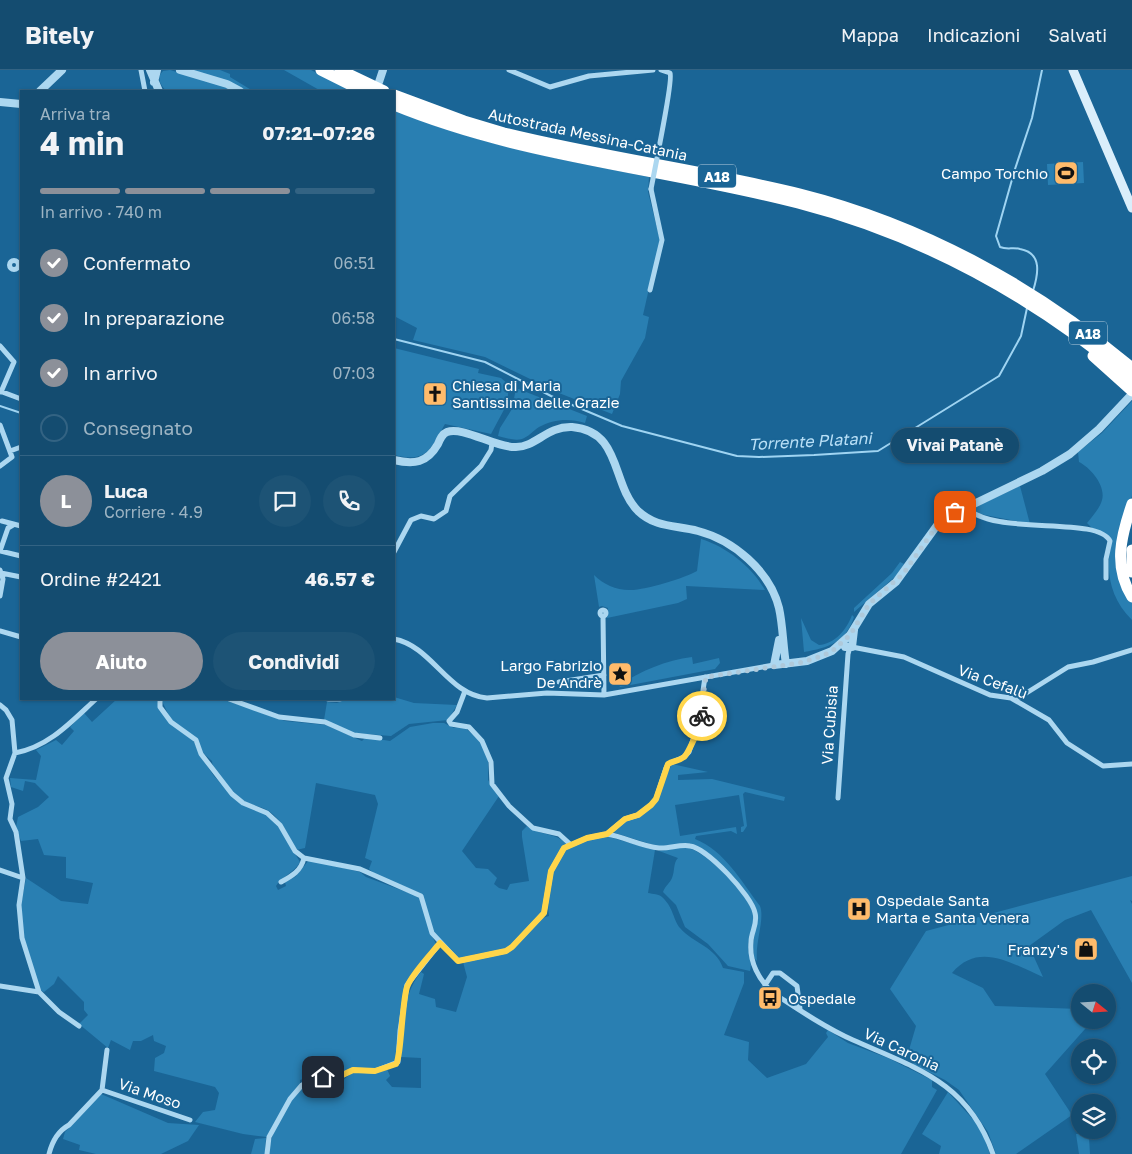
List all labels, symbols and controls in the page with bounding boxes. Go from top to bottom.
text: Bitely [25,20,94,49]
text: Mappa [841,24,899,46]
text: Indicazioni [927,24,1020,46]
text: Salvati [1048,24,1107,46]
text: Arriva tra [40,104,111,124]
street label: Autostrada Messina-Catania [487,104,689,164]
text: 07:21–07:26 [262,121,375,144]
text: 4 min [40,124,124,162]
sports icon: Campo Torchio [1053,160,1079,186]
road number: A18 [698,164,736,188]
place label: Campo Torchio [941,164,1048,182]
text: In arrivo · 740 m [40,202,162,222]
icon: check [40,249,68,277]
text: Confermato [83,251,191,274]
text: 06:51 [334,253,375,273]
icon: check [40,304,68,332]
text: In preparazione [83,306,225,329]
text: 06:58 [332,308,375,328]
road number: A18 [1069,322,1107,344]
icon: check [40,359,68,387]
text: In arrivo [83,361,158,384]
text: 07:03 [333,363,375,383]
place label: Chiesa di Maria Santissima delle Grazie [452,376,620,411]
church icon: Chiesa di Maria Santissima delle Grazie [422,381,448,407]
text: Consegnato [83,416,193,439]
callout: Vivai Patanè [891,427,1019,462]
water label: Torrente Platani [748,428,874,454]
text: Vivai Patanè [906,435,1004,455]
button: chat [259,475,311,527]
button: phone [323,475,375,527]
text: Luca [104,479,148,502]
text: L [61,489,71,512]
pin [934,491,976,533]
icon: bag [941,498,969,526]
text: Corriere · 4.9 [104,502,203,522]
text: Ordine #2421 [40,567,161,590]
text: 46.57 € [305,567,375,590]
button: Aiuto [40,632,203,690]
button: Condividi [213,632,375,690]
place label: Largo Fabrizio De Andrè [500,656,602,691]
street label: Via Cefalù [956,660,1030,702]
place icon: Largo Fabrizio De Andrè [607,661,633,687]
street label: Via Cubisia [817,685,841,765]
courier [677,691,727,741]
icon: bike [688,702,716,730]
place label: Ospedale Santa Marta e Santa Venera [876,891,1030,926]
hospital icon: Ospedale Santa Marta e Santa Venera [846,896,872,922]
shop icon: Franzy's [1073,936,1099,962]
place label: Franzy's [1008,940,1068,958]
north arrow [1071,984,1116,1029]
map controls [1071,984,1116,1139]
bus stop icon: Ospedale [757,985,783,1011]
place label: Ospedale [788,989,856,1007]
street label: Via Caronia [861,1024,943,1074]
button: locate [1071,1039,1116,1084]
pin [302,1056,344,1098]
icon: home [309,1063,337,1091]
street label: Via Moso [116,1074,184,1112]
button: layers [1071,1094,1116,1139]

